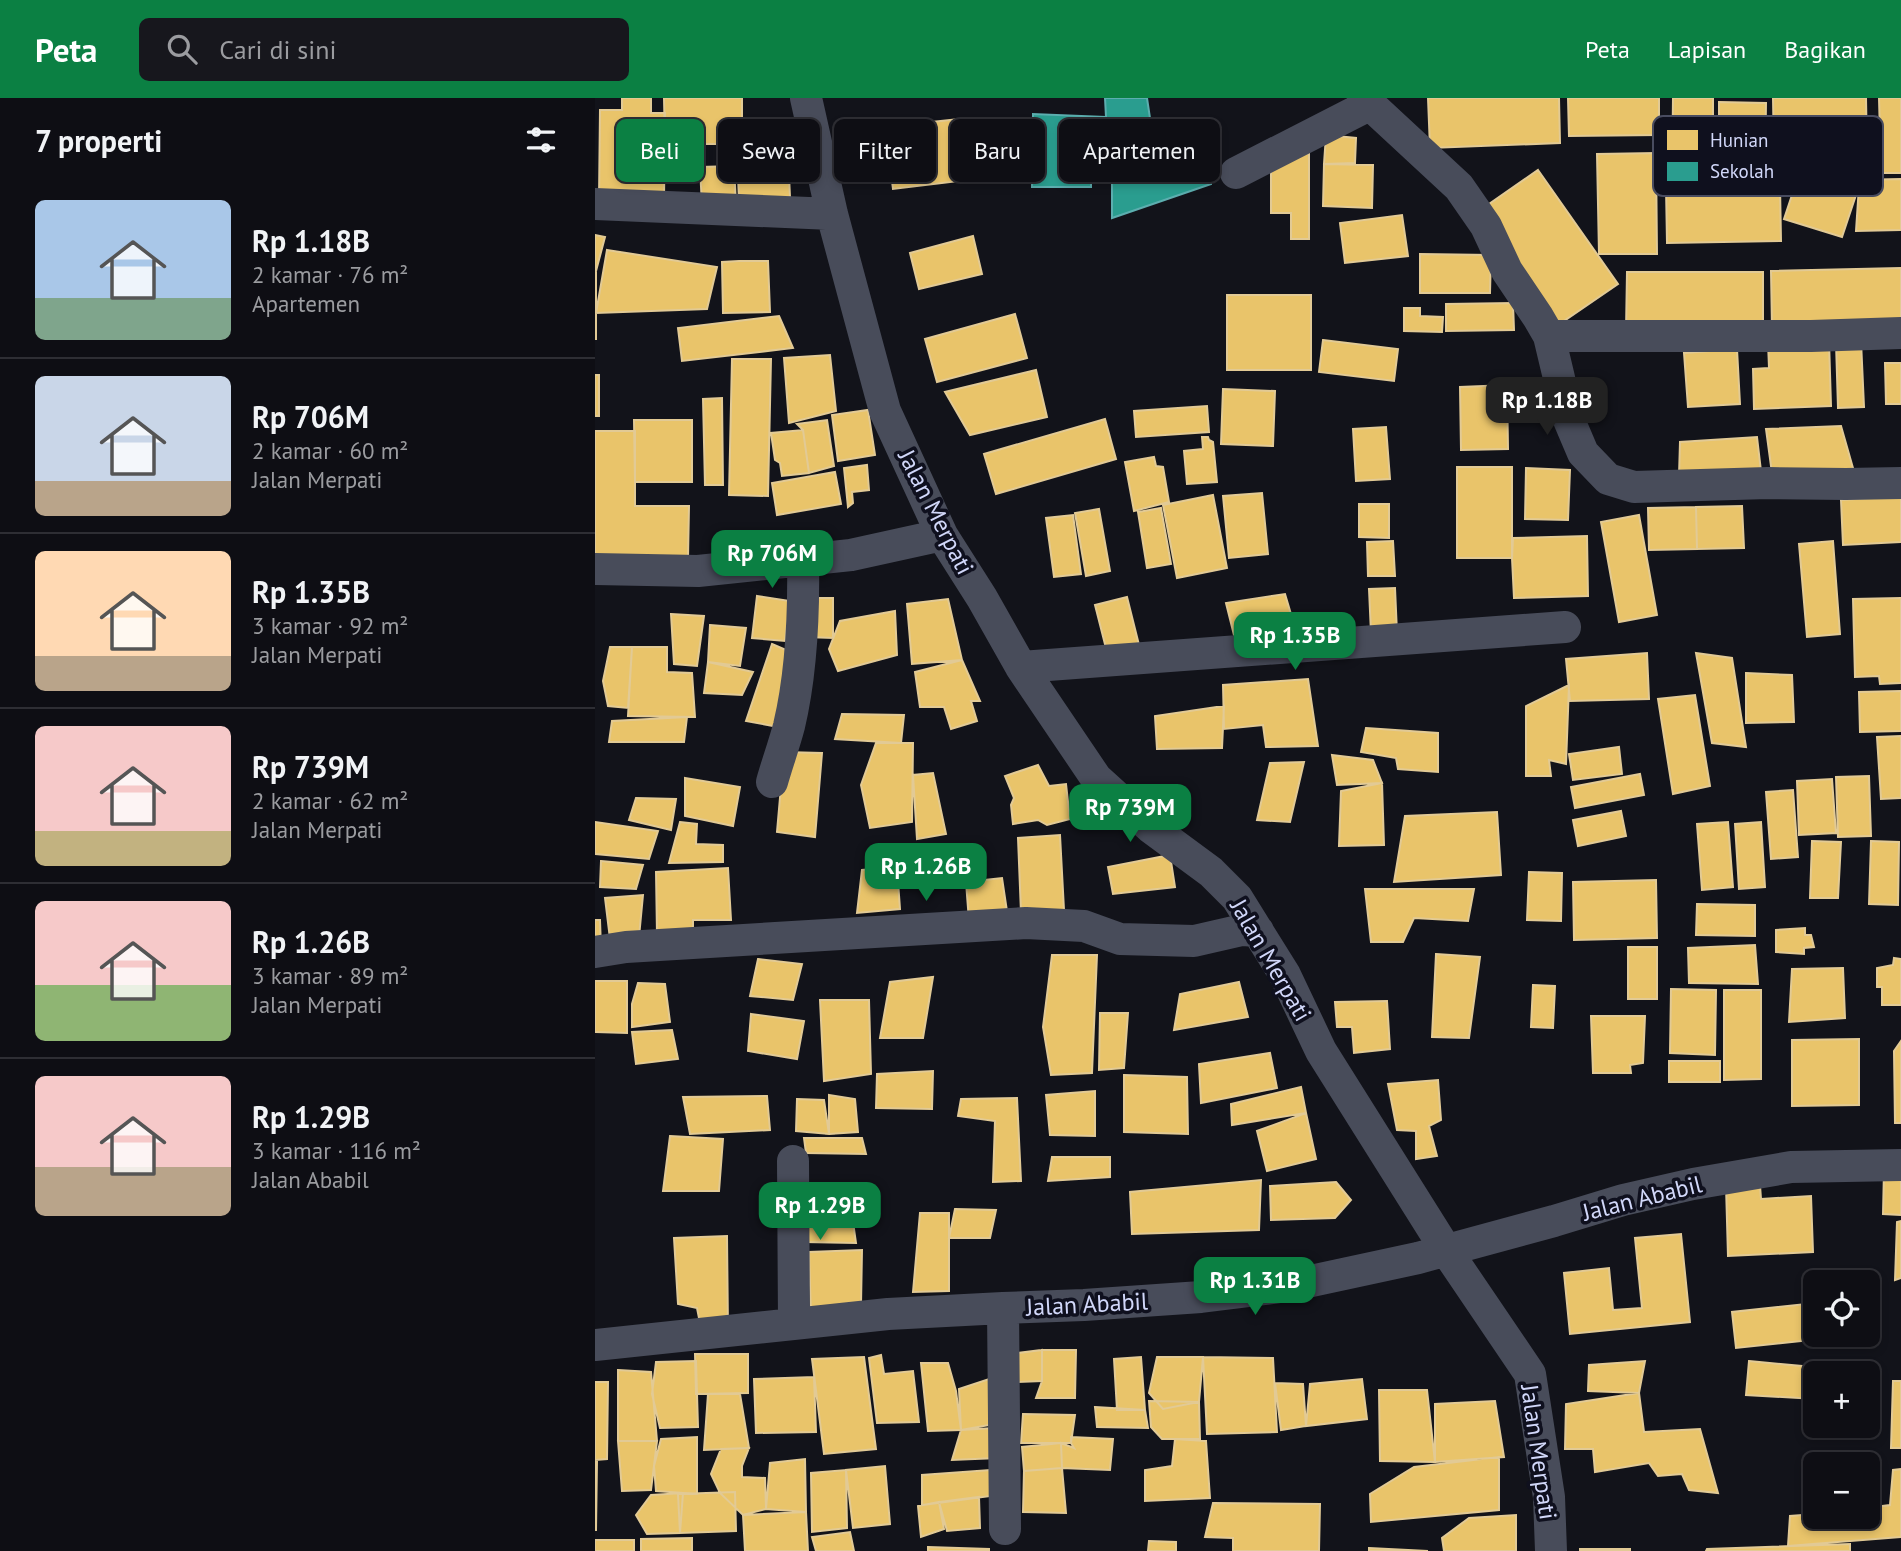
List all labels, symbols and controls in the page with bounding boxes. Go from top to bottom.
search box [139,18,629,81]
text: Peta [35,28,97,71]
icon: search [163,30,201,68]
text: Cari di sini [219,33,336,66]
text: Peta [1585,34,1630,65]
text: Lapisan [1668,34,1746,65]
text: Bagikan [1784,34,1866,65]
legend [1653,116,1883,196]
chip: Beli [616,119,704,182]
chip: Sewa [718,119,820,182]
chip: Filter [834,119,936,182]
chip: Baru [950,119,1045,182]
chip: Apartemen [1059,119,1220,182]
text: 7 properti [35,121,162,160]
icon: filters [522,121,560,159]
text: Hunian [1710,128,1768,152]
text: Sekolah [1710,159,1774,183]
text: Rp 1.18B [252,221,370,260]
icon: home [91,228,175,312]
text: 2 kamar · 76 m² [252,260,408,289]
text: Apartemen [252,289,360,318]
pin: Rp 1.18B [1475,378,1619,437]
text: Rp 1.18B [1502,385,1592,414]
text: Rp 706M [252,397,369,436]
icon: home [91,404,175,488]
text: 2 kamar · 60 m² [252,436,408,465]
street label: Jalan Merpati [891,443,981,580]
text: Jalan Merpati [252,465,382,494]
pin: Rp 706M [707,531,837,590]
text: Rp 706M [727,538,817,567]
text: Rp 1.35B [252,572,370,611]
icon: home [91,579,175,663]
text: 3 kamar · 92 m² [252,611,408,640]
pin: Rp 1.35B [1223,612,1367,672]
text: Rp 1.35B [1250,620,1340,649]
text: Jalan Merpati [252,640,382,669]
text: Rp 739M [252,747,369,786]
icon: home [91,754,175,838]
pin: Rp 739M [1065,784,1195,844]
text: 2 kamar · 62 m² [252,786,408,815]
text: Rp 739M [1085,792,1175,821]
text: Jalan Merpati [252,815,382,844]
pin: Rp 1.26B [854,844,998,903]
text: Rp 1.26B [881,851,971,880]
street label: Jalan Merpati [1223,892,1318,1027]
text: Rp 1.26B [252,922,370,961]
icon: home [91,929,175,1013]
text: 3 kamar · 89 m² [252,961,408,990]
text: Jalan Merpati [252,990,382,1019]
text: Rp 1.29B [252,1097,370,1136]
icon: home [91,1104,175,1188]
text: 3 kamar · 116 m² [252,1136,421,1165]
text: Jalan Ababil [252,1165,369,1194]
street label: Jalan Ababil [1578,1168,1705,1228]
pin: Rp 1.29B [748,1182,892,1242]
text: Rp 1.29B [775,1190,865,1219]
pin: Rp 1.31B [1183,1258,1327,1317]
text: Rp 1.31B [1210,1265,1300,1294]
map controls [1803,1270,1880,1529]
button: locate [1803,1270,1880,1347]
street label: Jalan Ababil [1024,1285,1149,1323]
button: + [1803,1361,1880,1438]
street label: Jalan Merpati [1514,1381,1564,1522]
button: − [1803,1452,1880,1529]

